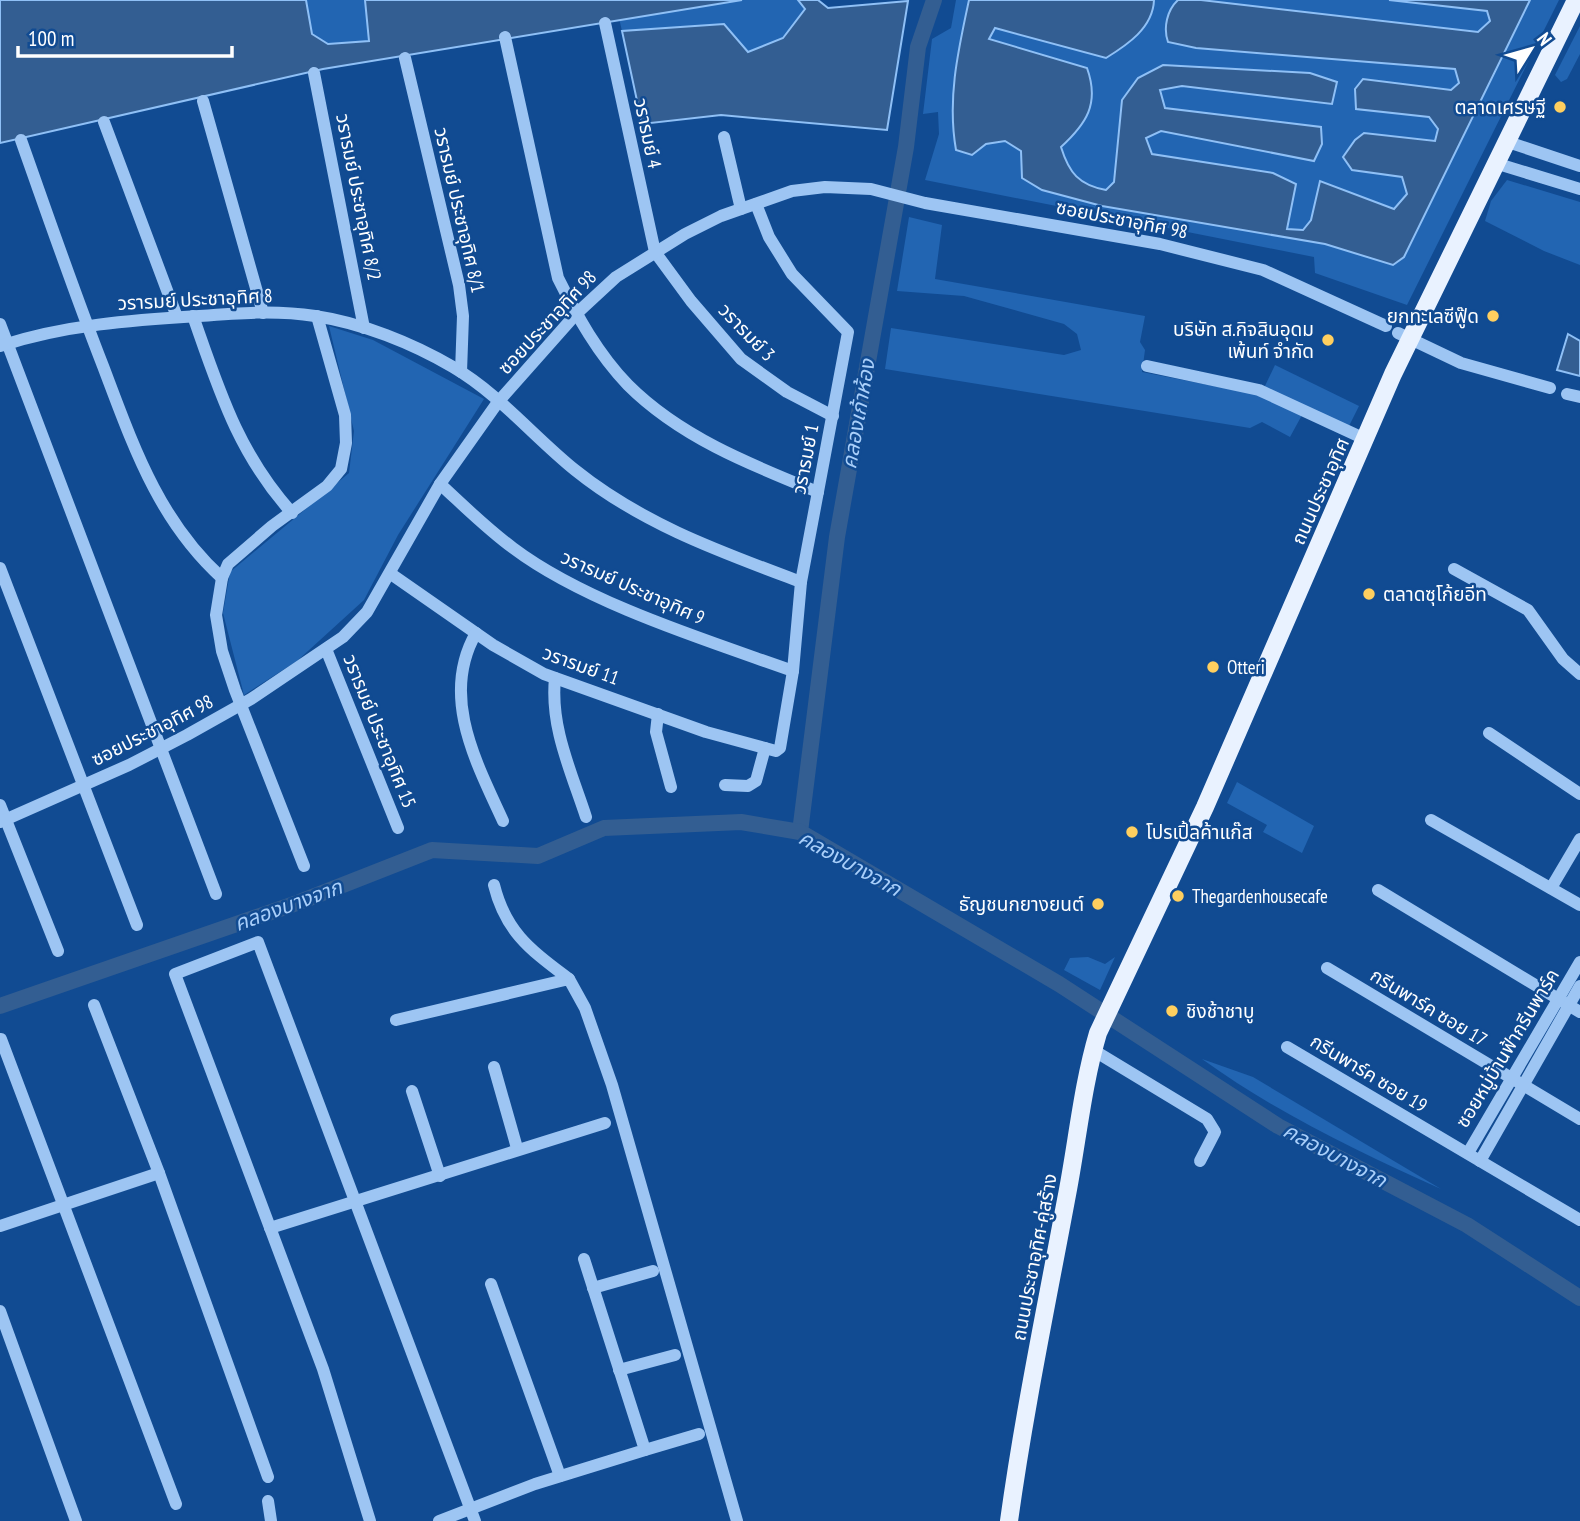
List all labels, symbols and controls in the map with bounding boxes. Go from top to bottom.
scale bar [18,14,231,58]
north arrow [1496,14,1566,84]
text: 100 m [28,25,74,52]
text: N [1532,27,1557,50]
place label: ตลาดเศรษฐี [1454,95,1546,119]
street label: วรารมย์ 4 [629,96,667,171]
marker: ตลาดเศรษฐี [1552,99,1568,115]
street label: วรารมย์ ประชาอุทิศ 8/2 [331,112,387,282]
street label: วรารมย์ ประชาอุทิศ 8/1 [429,125,491,295]
street label: ซอยประชาอุทิศ 98 [1054,194,1190,244]
street label: ซอยประชาอุทิศ 98 [493,265,601,379]
street label: วรารมย์ ประชาอุทิศ 8 [117,283,273,315]
street label: วรารมย์ 3 [714,298,780,366]
place label: ยกทะเลซีฟู๊ด [1387,304,1479,329]
marker: ยกทะเลซีฟู๊ด [1485,308,1501,324]
place label: บริษัท ส.กิจสินอุดม เพ้นท์ จำกัด [1173,317,1314,363]
marker: บริษัท ส.กิจสินอุดม เพ้นท์ จำกัด [1320,332,1336,348]
water label: คลองเก้าห้อง [835,355,881,471]
street label: วรารมย์ 1 [786,422,824,496]
street label: ถนนประชาอุทิศ [1286,434,1354,548]
street label: วรารมย์ ประชาอุทิศ 9 [557,545,709,629]
place label: ตลาดซุโก้ยอีท [1383,582,1487,606]
marker: ตลาดซุโก้ยอีท [1361,586,1377,602]
street label: วรารมย์ 11 [539,640,623,690]
street label: วรารมย์ ประชาอุทิศ 15 [338,651,422,811]
place label: Otteri [1227,655,1265,679]
marker: Otteri [1205,659,1221,675]
street label: ซอยประชาอุทิศ 98 [87,689,217,771]
place label: โปรเปิ้ลค้าแก๊ส [1146,820,1253,844]
water label: คลองบางจาก [794,824,907,903]
marker: โปรเปิ้ลค้าแก๊ส [1124,824,1140,840]
water label: คลองบางจาก [230,873,347,937]
place label: Thegardenhousecafe [1192,884,1328,908]
marker: Thegardenhousecafe [1170,888,1186,904]
place label: ธัญชนกยางยนต์ [959,892,1084,916]
marker: ธัญชนกยางยนต์ [1090,896,1106,912]
street label: กรีนพาร์ค ซอย 17 [1366,963,1492,1051]
street label: ซอยหมู่บ้านฟ้ากรีนพาร์ค [1450,964,1565,1132]
place label: ชิงช้าชาบู [1186,999,1254,1024]
marker: ชิงช้าชาบู [1164,1003,1180,1019]
street label: กรีนพาร์ค ซอย 19 [1306,1029,1432,1117]
water label: คลองบางจาก [1279,1117,1392,1194]
street label: ถนนประชาอุทิศ-คู่สร้าง [1006,1171,1063,1343]

